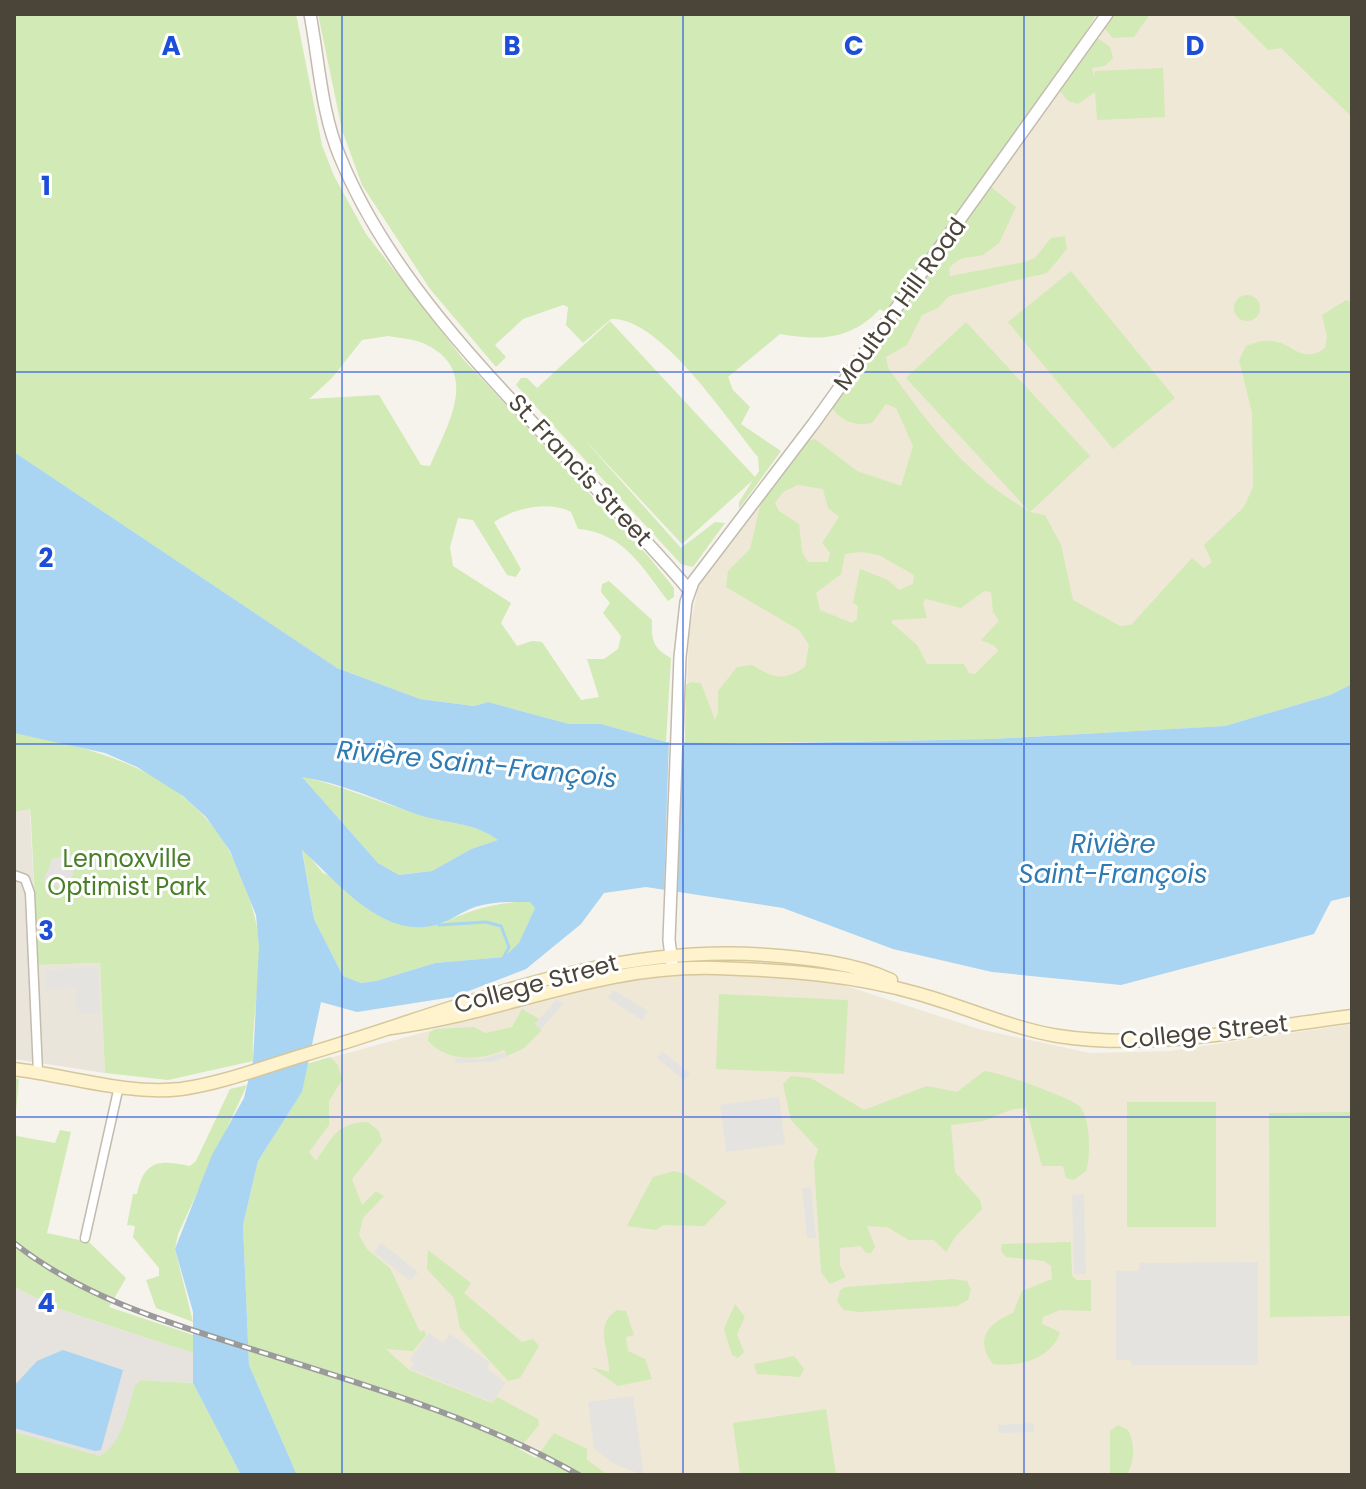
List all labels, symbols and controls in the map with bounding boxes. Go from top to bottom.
text: A [161,28,181,64]
text: B [503,28,521,64]
text: C [844,28,864,64]
text: D [1186,28,1205,64]
text: 1 [41,168,51,204]
street label: Moulton Hill Road [826,211,974,397]
street label: St. Francis Street [501,387,659,553]
text: 2 [39,540,54,576]
water label: Rivière Saint-François [335,731,619,797]
water label: Rivière Saint-François [1019,826,1207,892]
park label: Lennoxville Optimist Park [47,842,207,903]
text: 3 [38,913,54,949]
street label: College Street [450,946,621,1021]
street label: College Street [1118,1006,1289,1057]
text: 4 [37,1285,55,1321]

